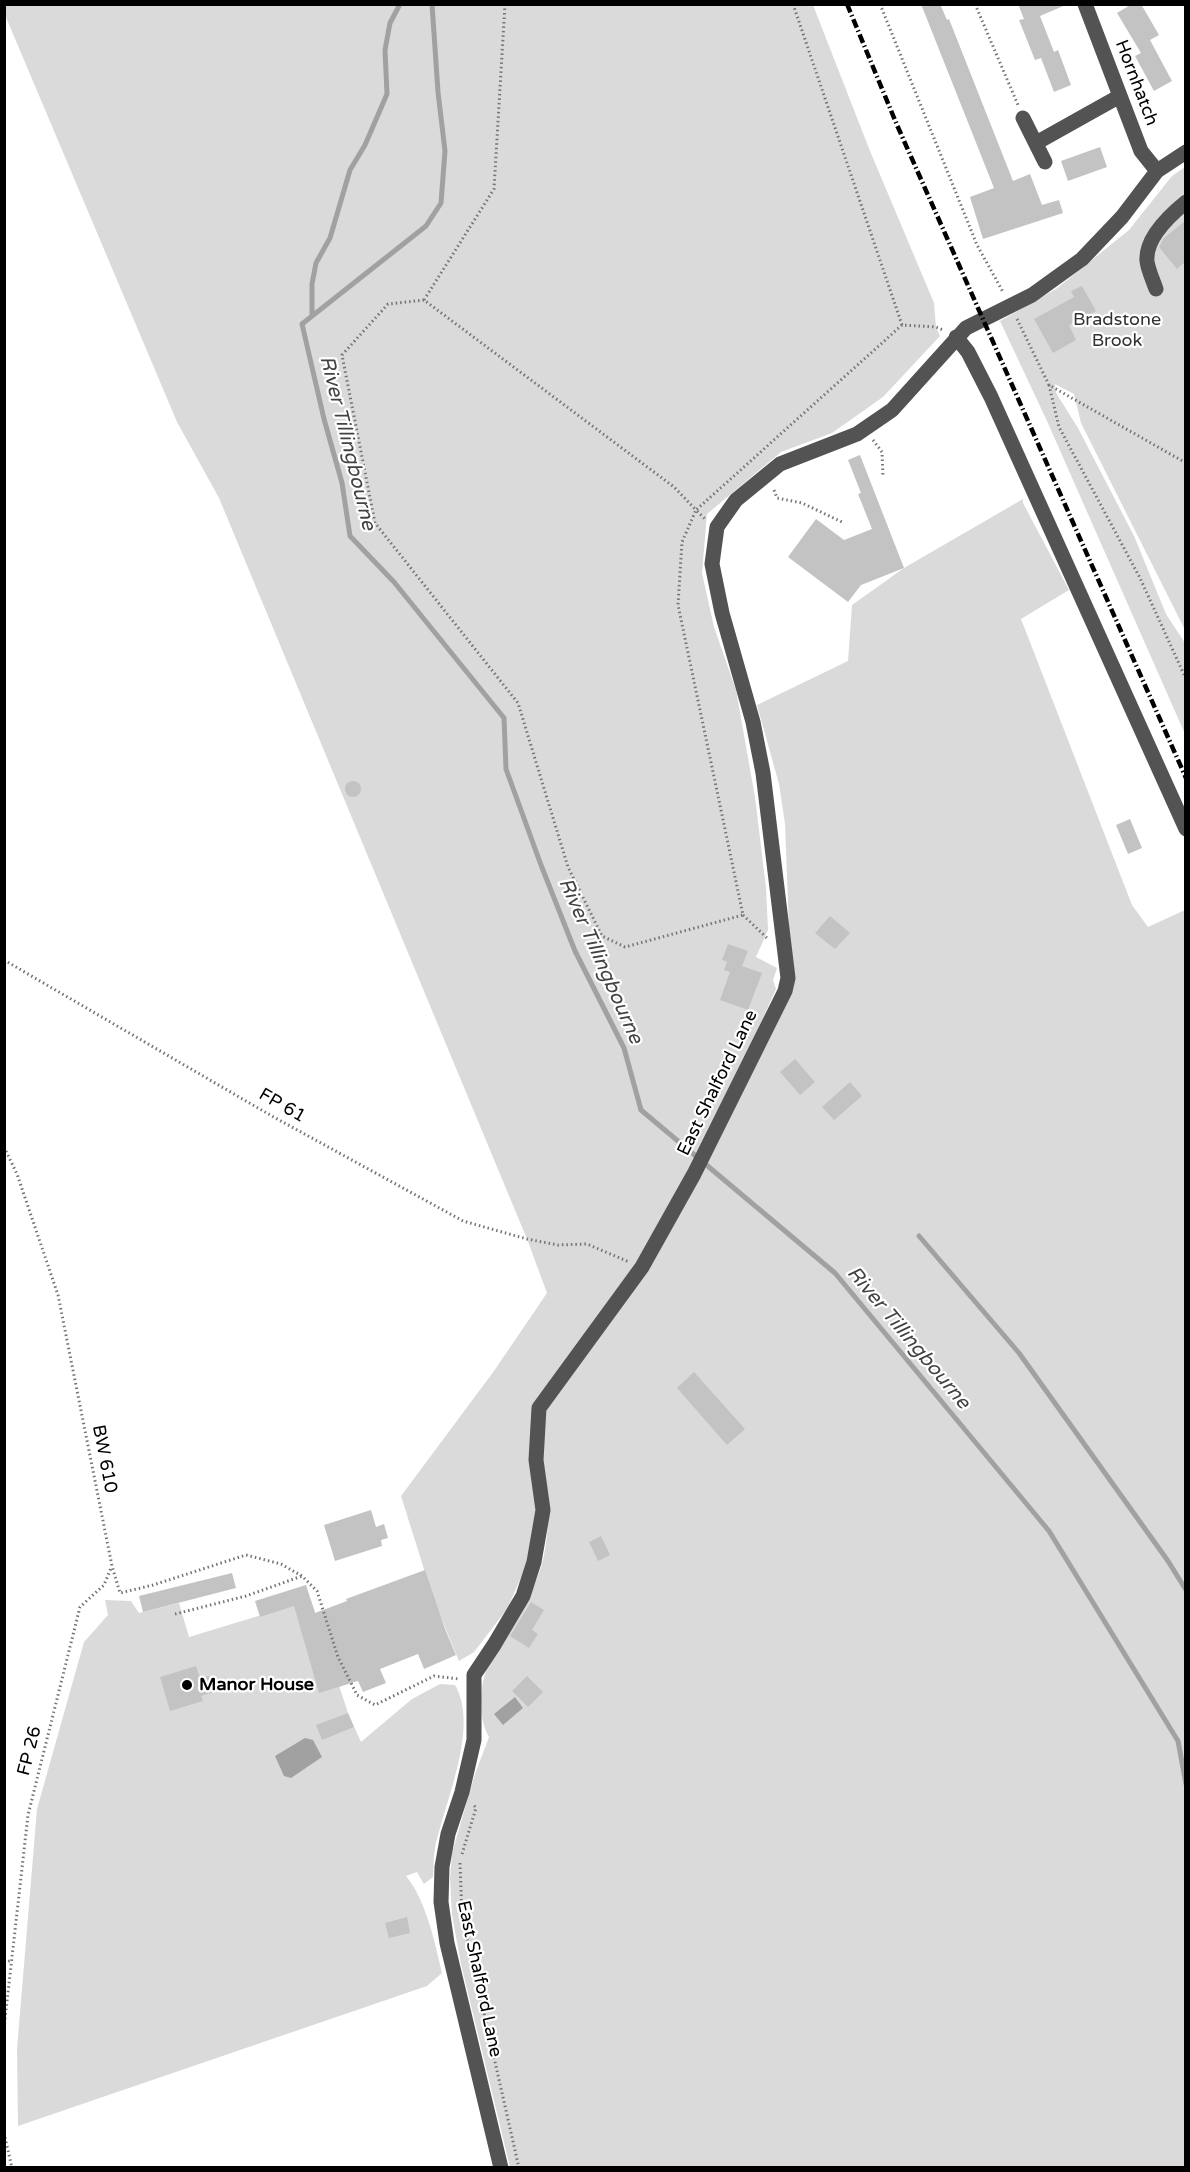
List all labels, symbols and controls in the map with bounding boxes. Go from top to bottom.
street label: Hornhatch [1110,37,1162,129]
park label: Bradstone Brook [1073,309,1161,352]
water label: River Tillingbourne [314,353,380,533]
water label: River Tillingbourne [553,875,647,1047]
street label: East Shalford Lane [673,1006,763,1160]
street label: FP 61 [255,1084,309,1128]
water label: River Tillingbourne [841,1262,975,1414]
street label: BW 610 [87,1423,121,1495]
place label: Manor House [199,1674,314,1696]
marker: Manor House [180,1678,194,1692]
street label: FP 26 [13,1724,47,1778]
street label: East Shalford Lane [452,1899,506,2059]

